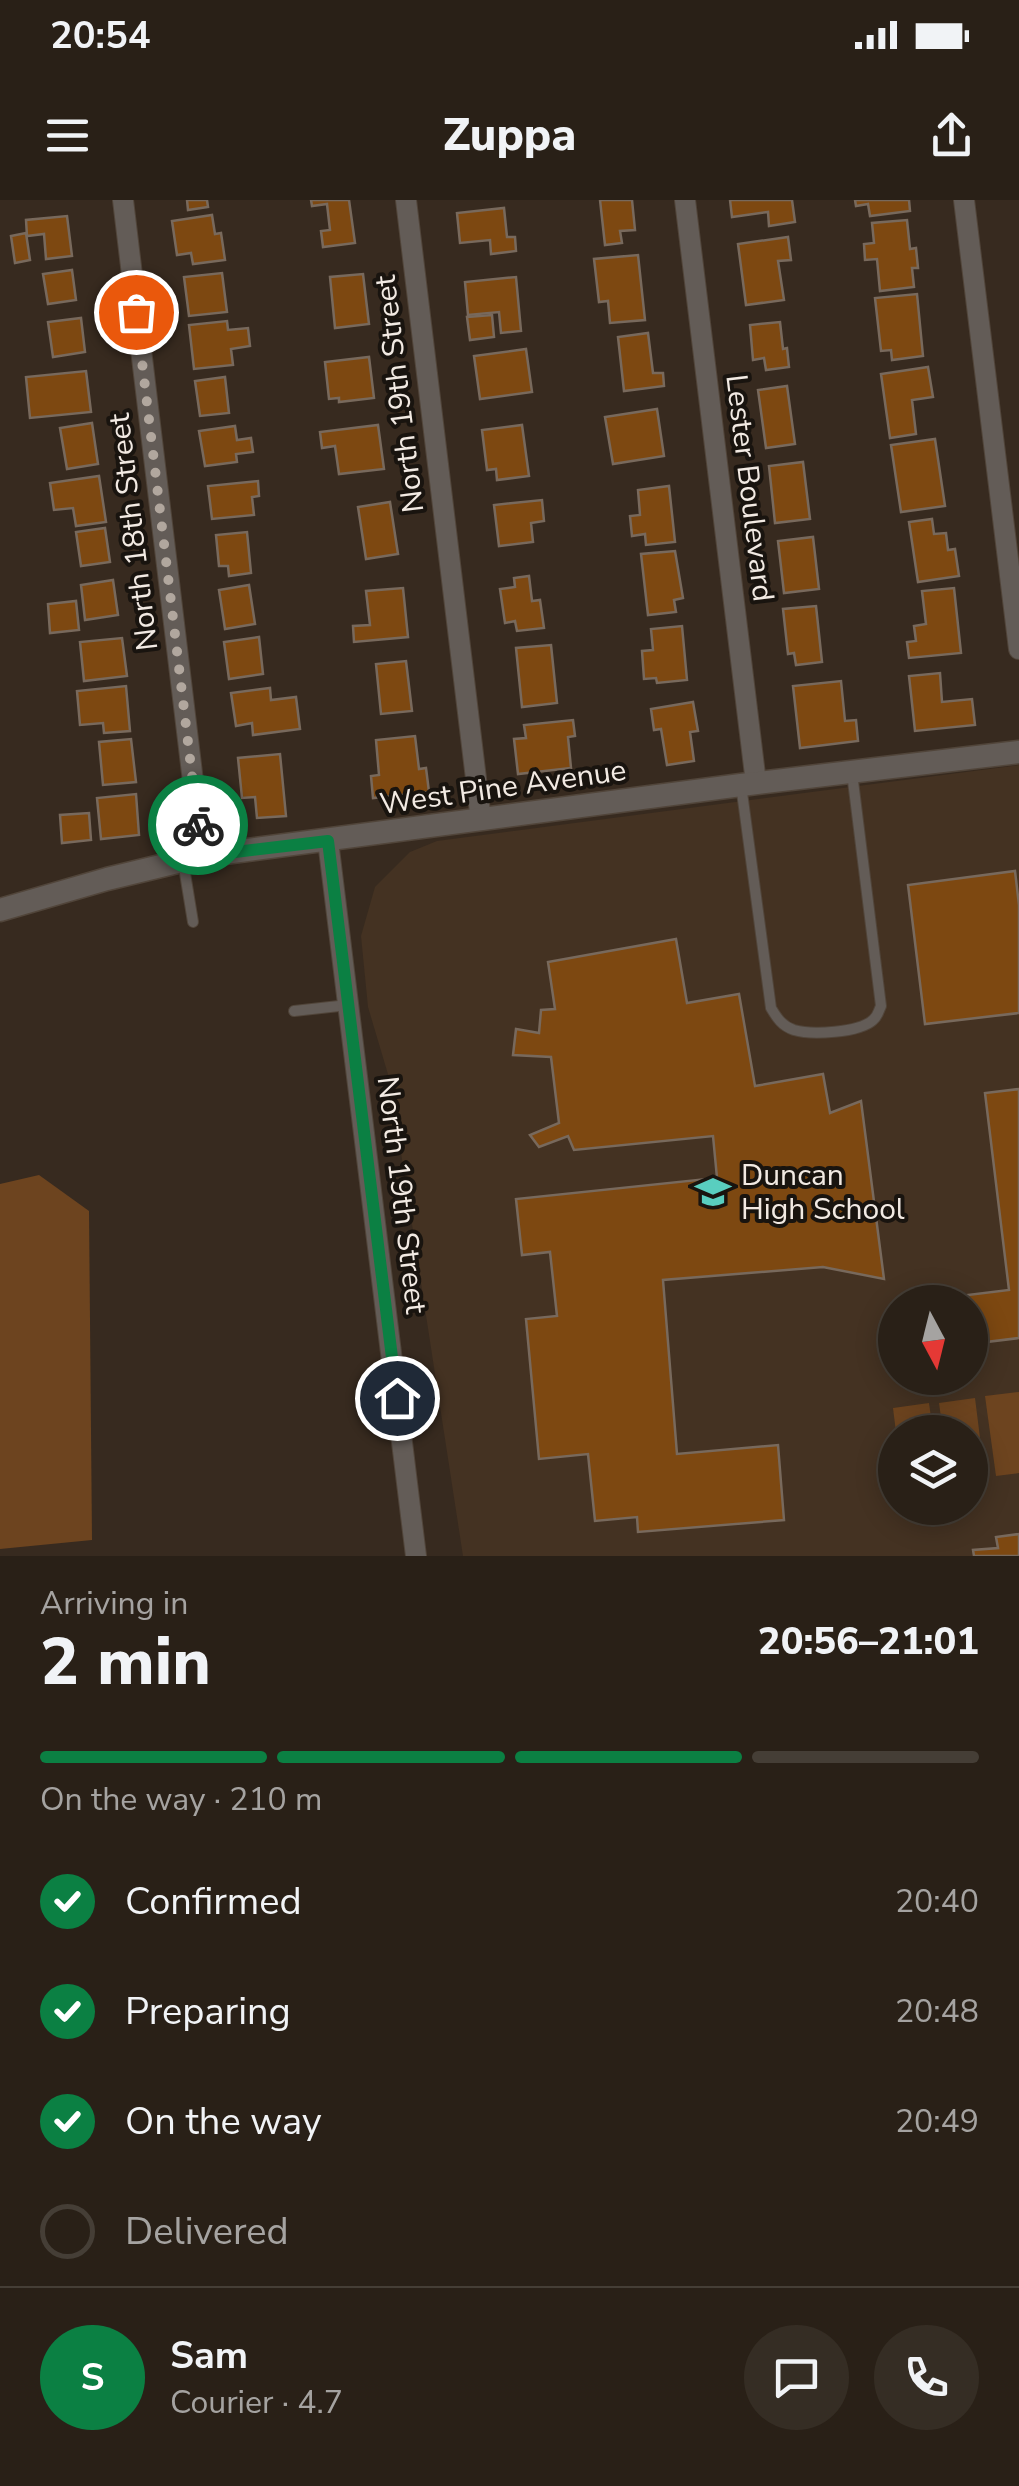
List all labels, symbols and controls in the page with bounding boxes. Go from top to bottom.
text: 20:54 [50,10,151,61]
text: Zuppa [443,105,576,166]
icon: menu [40,108,95,163]
icon: share [924,108,979,163]
pin [94,270,179,355]
street label: North 19th Street [365,272,434,515]
icon: bag [109,285,164,340]
street label: Lester Boulevard [715,372,784,604]
street label: North 18th Street [99,410,168,653]
street label: West Pine Avenue [377,750,629,825]
courier [148,775,248,875]
icon: bike [171,798,226,853]
street label: North 19th Street [367,1074,436,1317]
place label: Duncan High School [741,1155,905,1230]
school or university icon: Duncan High School [694,1173,732,1211]
north arrow [878,1285,988,1395]
map controls [878,1285,988,1525]
pin [355,1356,440,1441]
icon: home [370,1371,425,1426]
button: layers [878,1415,988,1525]
text: Arriving in [40,1582,188,1625]
text: 20:56–21:01 [758,1616,979,1667]
text: 2 min [40,1618,211,1707]
text: On the way · 210 m [40,1778,322,1821]
icon: check [40,1874,95,1929]
text: Confirmed [125,1876,302,1927]
text: 20:40 [895,1880,979,1923]
icon: check [40,1984,95,2039]
text: Preparing [125,1986,291,2037]
text: 20:48 [895,1990,979,2033]
icon: check [40,2094,95,2149]
text: On the way [125,2096,321,2147]
text: 20:49 [895,2100,979,2143]
text: Delivered [125,2206,289,2257]
button: chat [744,2325,849,2430]
button: phone [874,2325,979,2430]
text: Sam [170,2330,248,2381]
text: S [81,2352,104,2403]
text: Courier · 4.7 [170,2381,343,2424]

